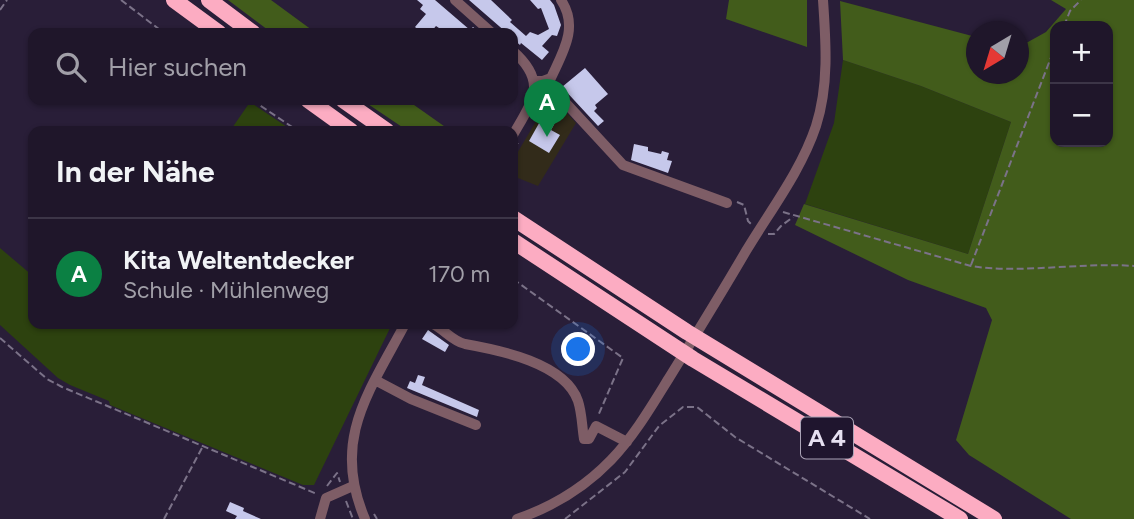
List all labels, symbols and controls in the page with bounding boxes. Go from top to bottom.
north arrow [966,21,1029,84]
map controls [1050,21,1113,147]
button: + [1050,21,1113,84]
search box [28,28,518,105]
icon: search [52,48,90,86]
text: Hier suchen [108,51,247,83]
pin: A [524,79,570,137]
button: − [1050,84,1113,147]
text: In der Nähe [56,153,215,190]
text: Kita Weltentdecker [123,244,354,276]
text: A [71,260,87,288]
text: 170 m [428,260,490,288]
text: Schule · Mühlenweg [123,276,329,304]
your location [561,332,595,366]
road number: A 4 [801,418,853,458]

